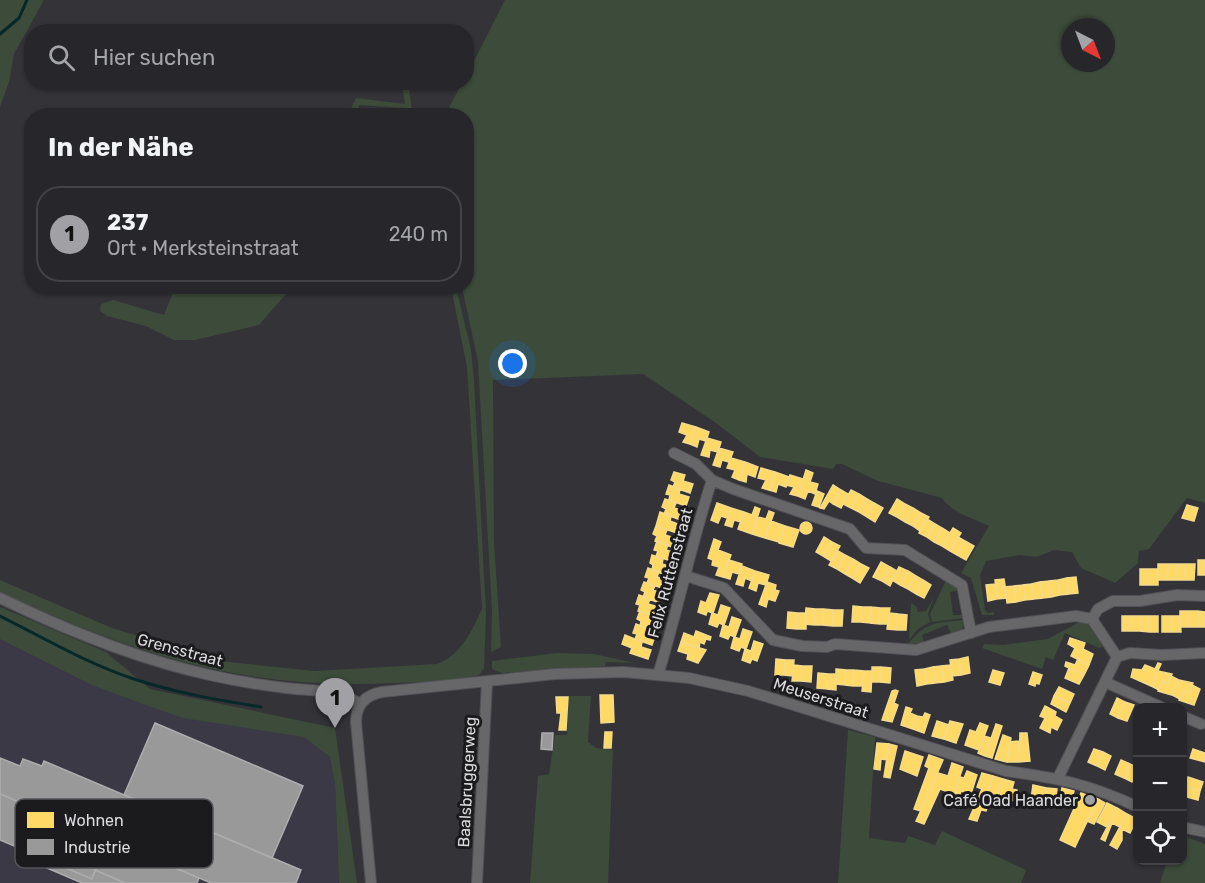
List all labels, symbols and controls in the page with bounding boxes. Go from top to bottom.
north arrow [1061,18,1115,72]
search box [24,24,474,90]
icon: search [45,41,78,74]
text: Hier suchen [93,44,215,71]
text: In der Nähe [48,132,194,163]
text: 237 [107,209,148,236]
text: 1 [65,222,74,246]
text: 240 m [389,222,448,246]
text: Ort · Merksteinstraat [107,236,299,260]
your location [498,349,527,378]
street label: Felix Ruttenstraat [643,506,697,640]
street label: Grensstraat [135,629,225,671]
street label: Meuserstraat [771,674,871,722]
pin: 1 [316,678,354,728]
map controls [1133,703,1187,865]
button: + [1133,703,1187,757]
street label: Baalsbruggerweg [454,716,480,848]
button: − [1133,757,1187,811]
place label: Café Oad Haander [943,791,1078,810]
marker: Café Oad Haander [1083,793,1097,807]
legend [15,799,213,868]
text: Wohnen [64,811,124,830]
button: locate [1133,811,1187,865]
text: Industrie [64,838,131,857]

